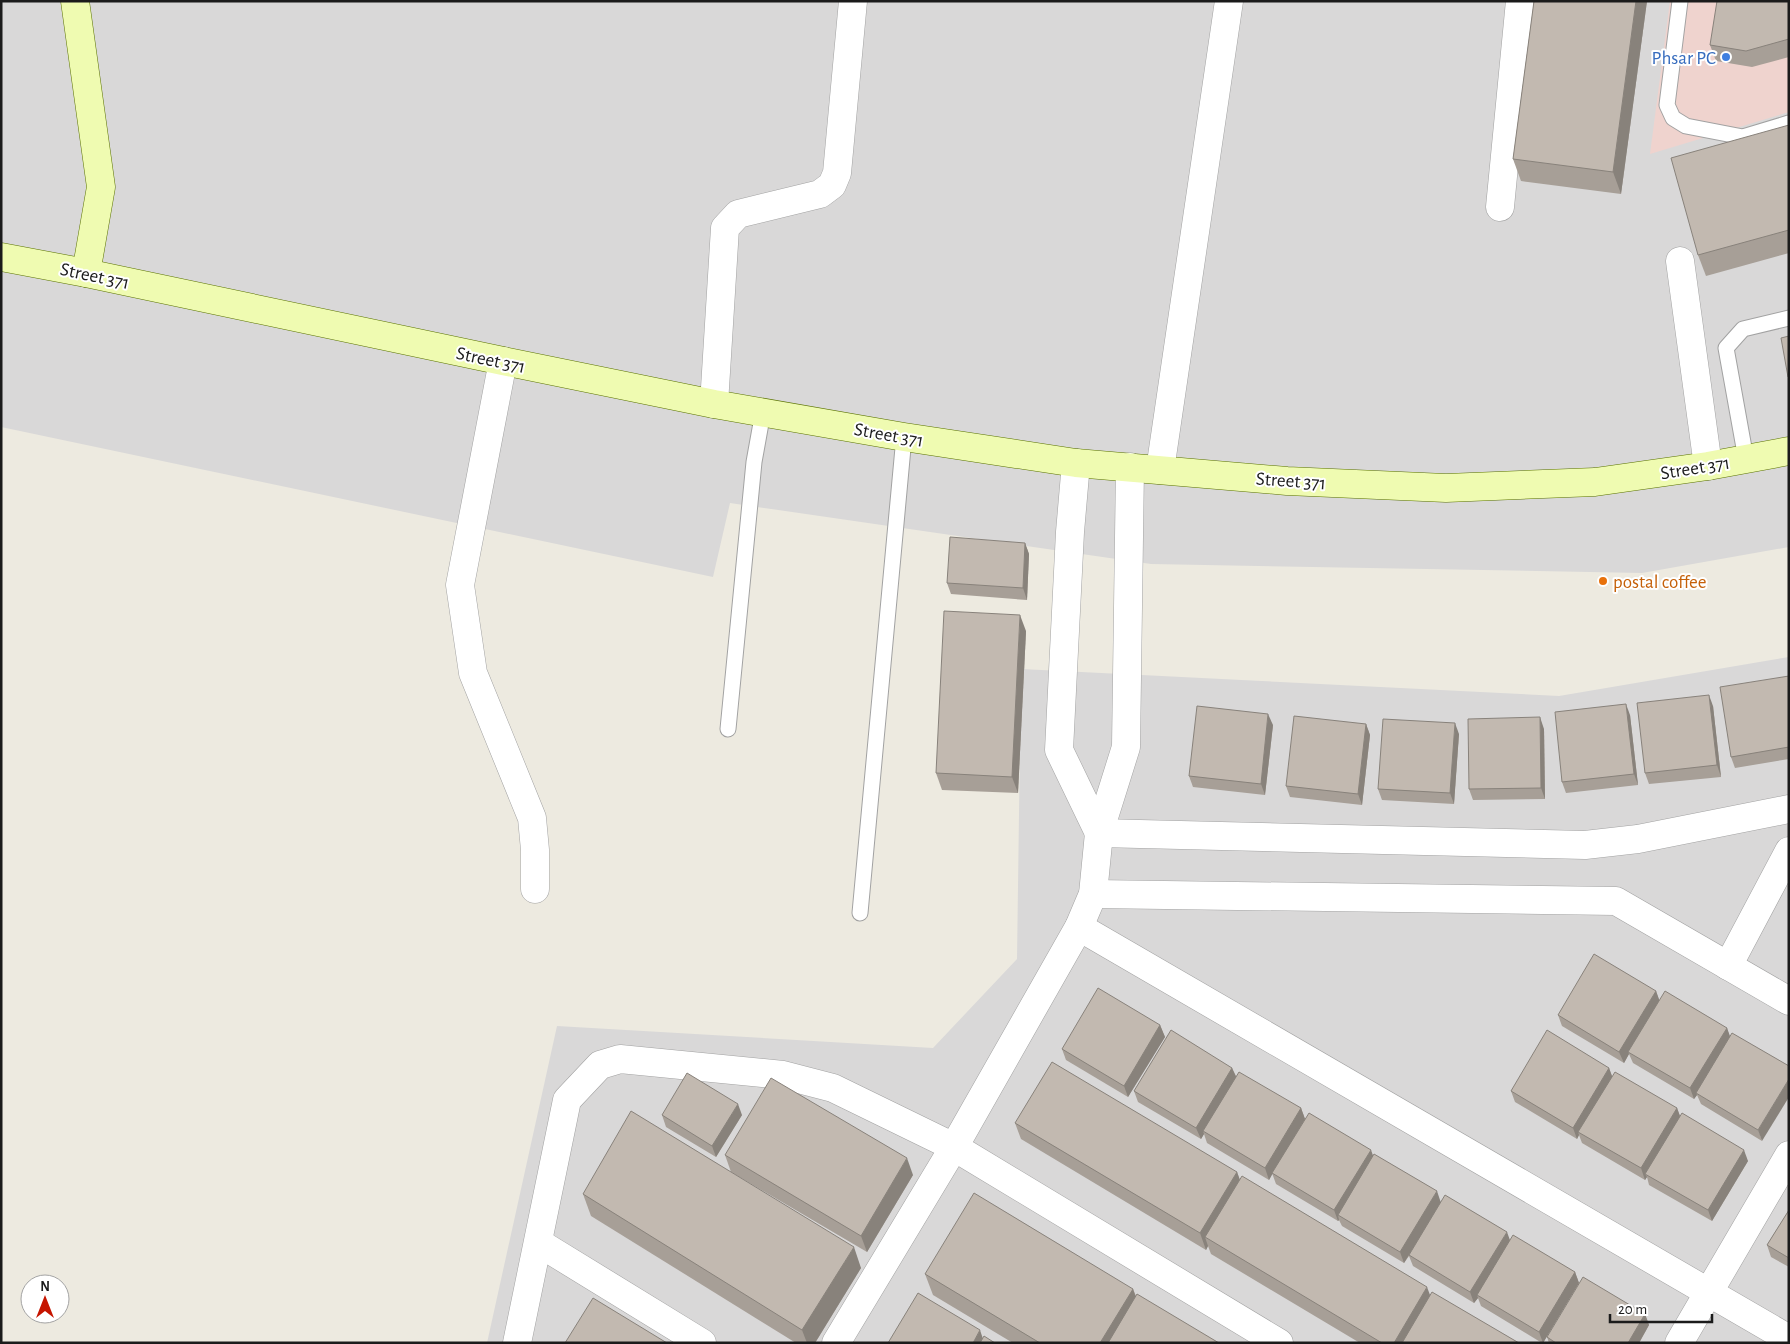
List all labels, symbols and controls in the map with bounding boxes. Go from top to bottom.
place label: Phsar PC [1652,49,1716,68]
marker: Phsar PC [1720,51,1732,63]
street label: Street 371 [58,260,131,293]
street label: Street 371 [454,344,527,377]
street label: Street 371 [853,420,925,451]
street label: Street 371 [1659,454,1731,483]
street label: Street 371 [1255,470,1327,493]
place label: postal coffee [1613,573,1707,592]
marker: postal coffee [1597,575,1609,587]
north arrow [20,1274,70,1324]
text: N [40,1280,50,1294]
scale bar [1610,1292,1712,1324]
text: 20 m [1618,1302,1647,1317]

